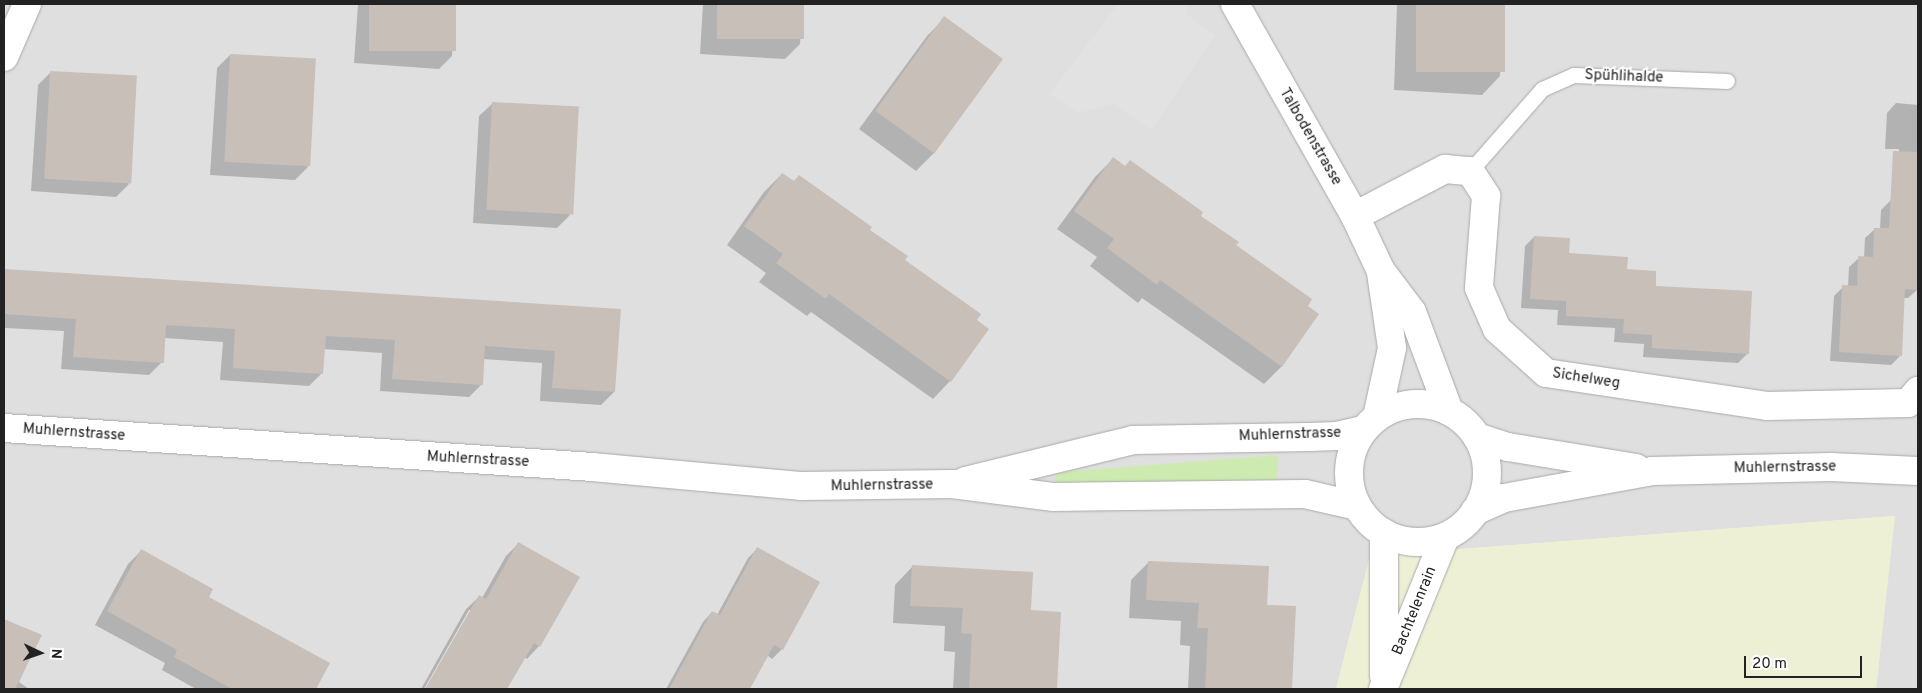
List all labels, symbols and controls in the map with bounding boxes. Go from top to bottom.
street label: Spühlihalde [1584,67,1664,87]
street label: Talbodenstrasse [1275,85,1345,189]
street label: Sichelweg [1551,365,1621,393]
street label: Muhlernstrasse [22,420,126,446]
street label: Muhlernstrasse [1238,424,1342,446]
street label: Muhlernstrasse [426,448,530,472]
street label: Muhlernstrasse [1734,458,1836,478]
street label: Muhlernstrasse [831,476,933,496]
street label: Bachtelenrain [1389,564,1441,658]
north arrow [15,628,65,678]
scale bar [1747,646,1864,678]
text: N [47,648,64,659]
text: 20 m [1752,655,1787,674]

